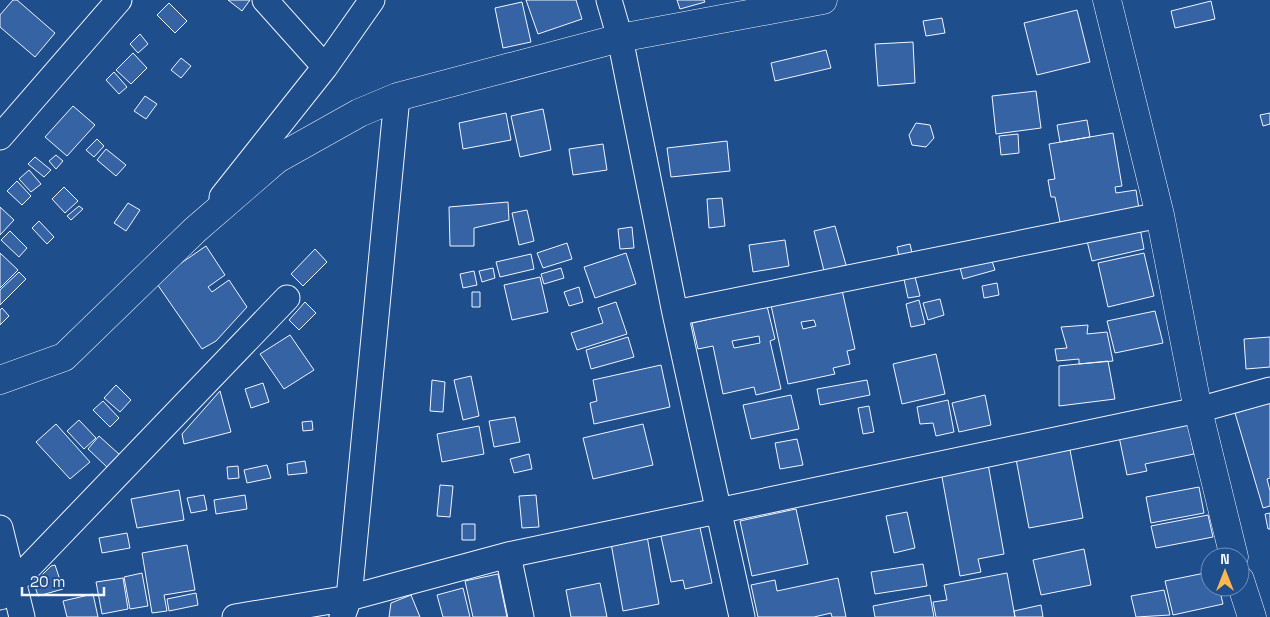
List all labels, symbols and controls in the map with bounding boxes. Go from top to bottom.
north arrow [1200,547,1250,597]
text: N [1220,550,1230,568]
scale bar [22,564,105,596]
text: 20 m [30,572,65,591]

